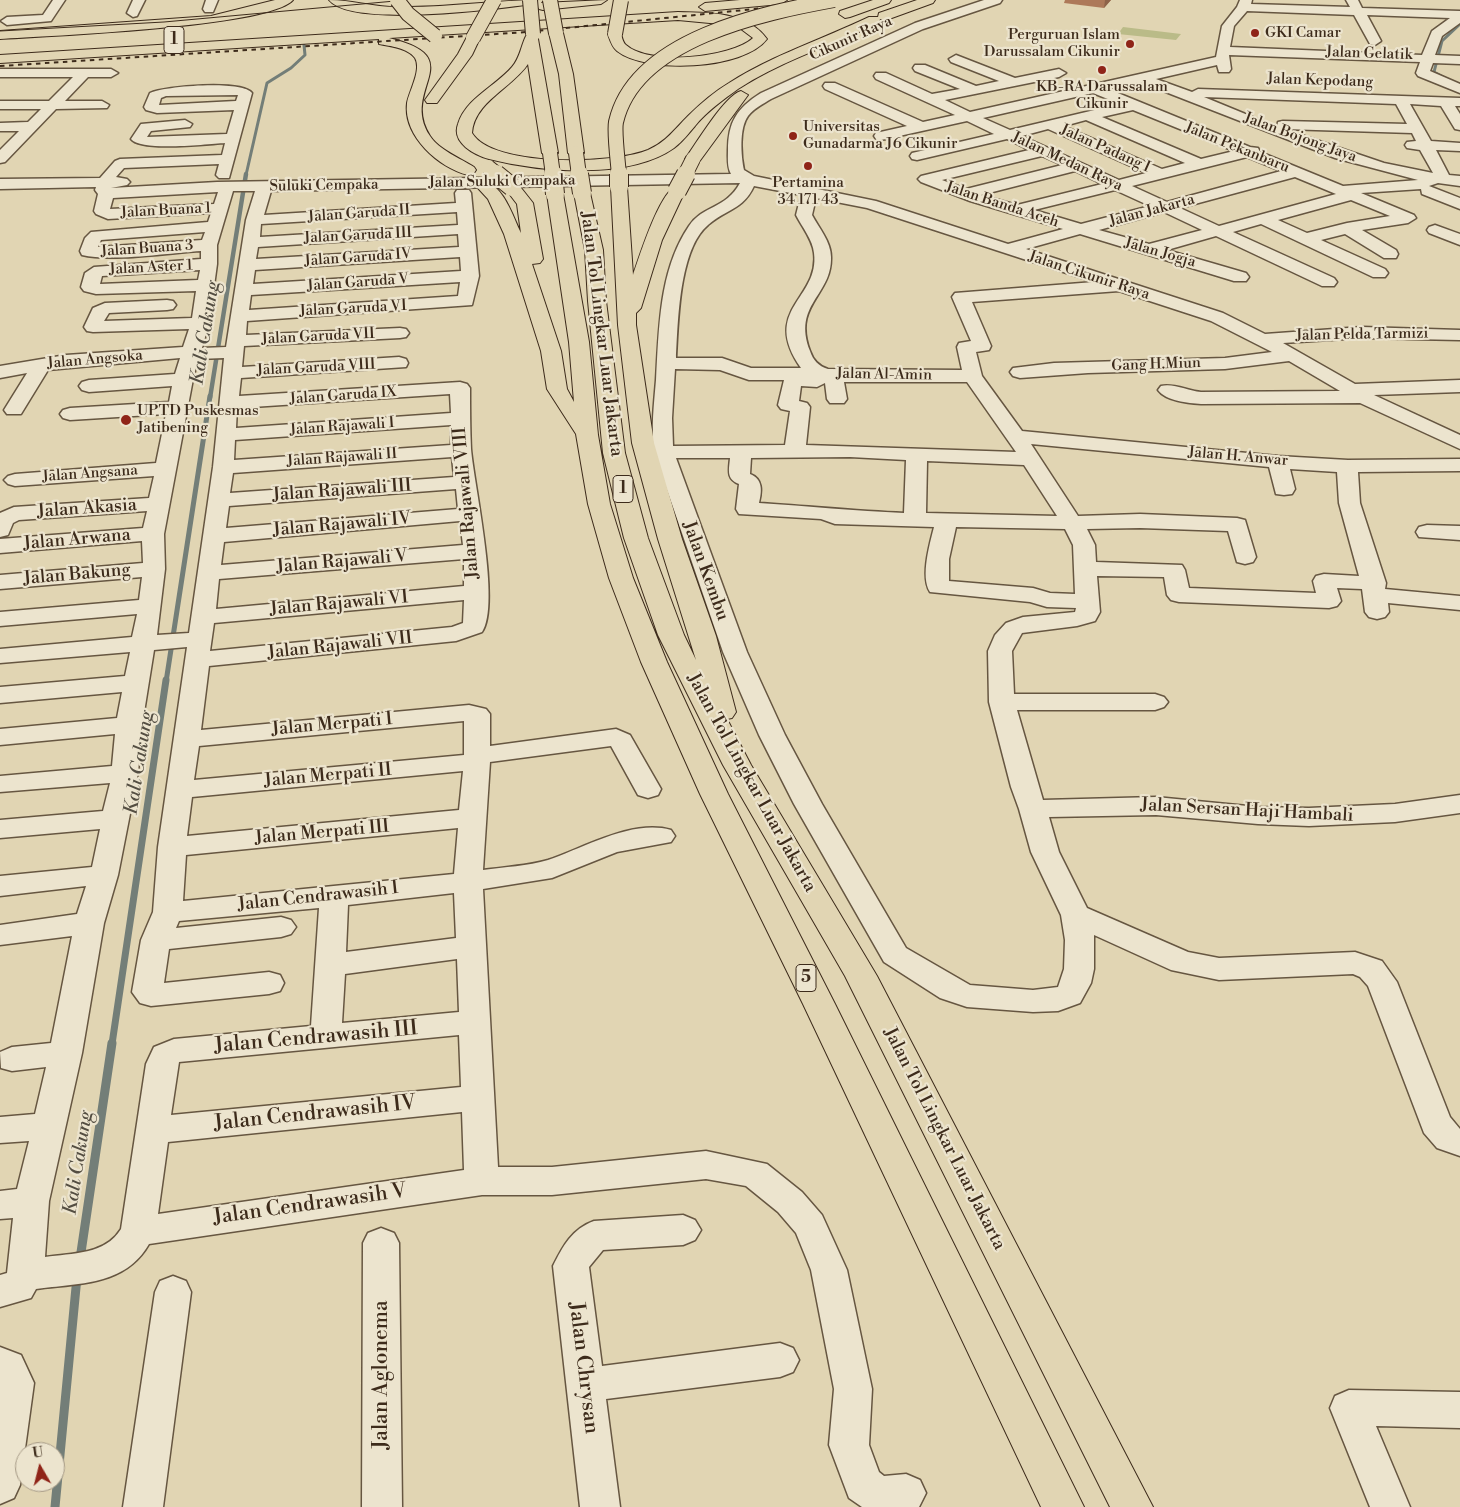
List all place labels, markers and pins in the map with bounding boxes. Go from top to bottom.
place label: GKI Camar [1265,24,1341,42]
place label: Perguruan Islam Darussalam Cikunir [984,26,1120,61]
marker: GKI Camar [1249,27,1261,39]
marker: Perguruan Islam Darussalam Cikunir [1124,38,1136,50]
marker: KB-RA Darussalam Cikunir [1096,64,1108,76]
place label: KB-RA Darussalam Cikunir [1036,78,1168,113]
place label: Universitas Gunadarma J6 Cikunir [803,118,957,153]
marker: Universitas Gunadarma J6 Cikunir [787,130,799,142]
marker: Pertamina 34 171 43 [802,160,814,172]
place label: Pertamina 34 171 43 [772,174,844,209]
place label: UPTD Puskesmas Jatibening [137,402,259,437]
marker: UPTD Puskesmas Jatibening [119,413,133,427]

